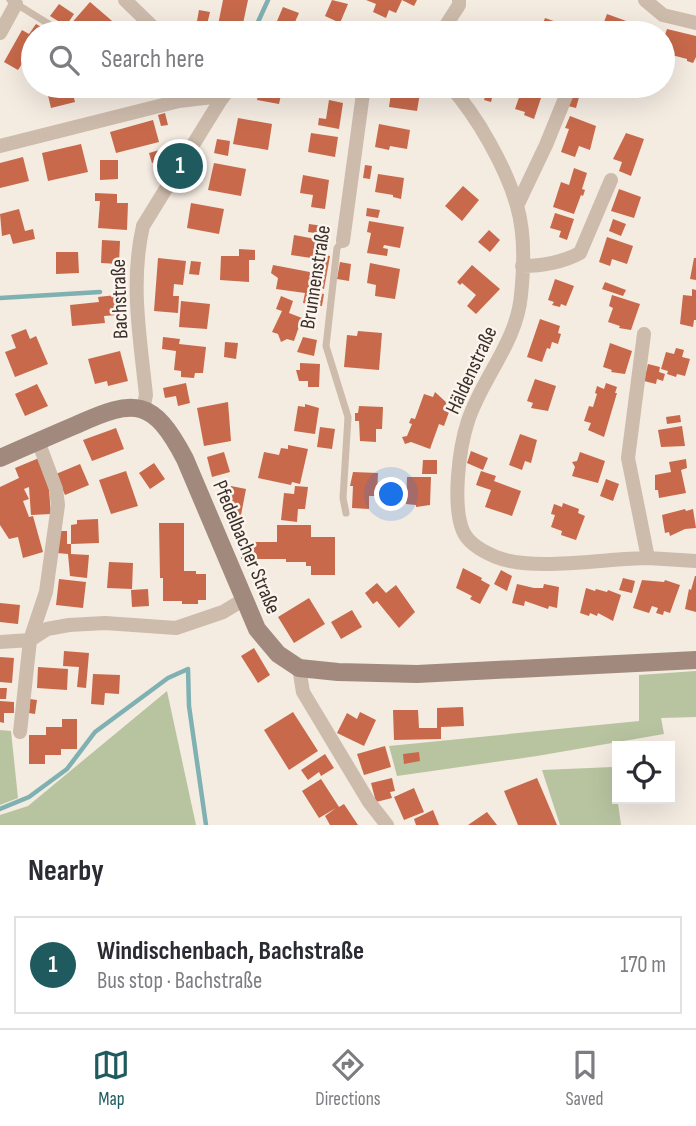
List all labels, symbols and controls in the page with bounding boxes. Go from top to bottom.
search box [21,21,675,98]
icon: search [45,41,83,79]
text: Search here [101,44,204,75]
pin: 1 [157,140,203,192]
street label: Brunnenstraße [295,223,336,331]
street label: Bachstraße [106,259,133,339]
street label: Häldenstraße [440,322,503,418]
street label: Pfedelbacher Straße [207,477,286,618]
your location [374,477,408,511]
map controls [612,741,675,804]
button: locate [612,741,675,804]
text: Nearby [28,853,104,889]
text: Windischenbach, Bachstraße [97,936,364,967]
text: 1 [48,951,58,979]
text: 170 m [620,951,666,979]
text: Bus stop · Bachstraße [97,967,262,995]
tab: Map [92,1046,130,1111]
tab: Directions [315,1046,381,1111]
tab: Saved [565,1046,604,1111]

